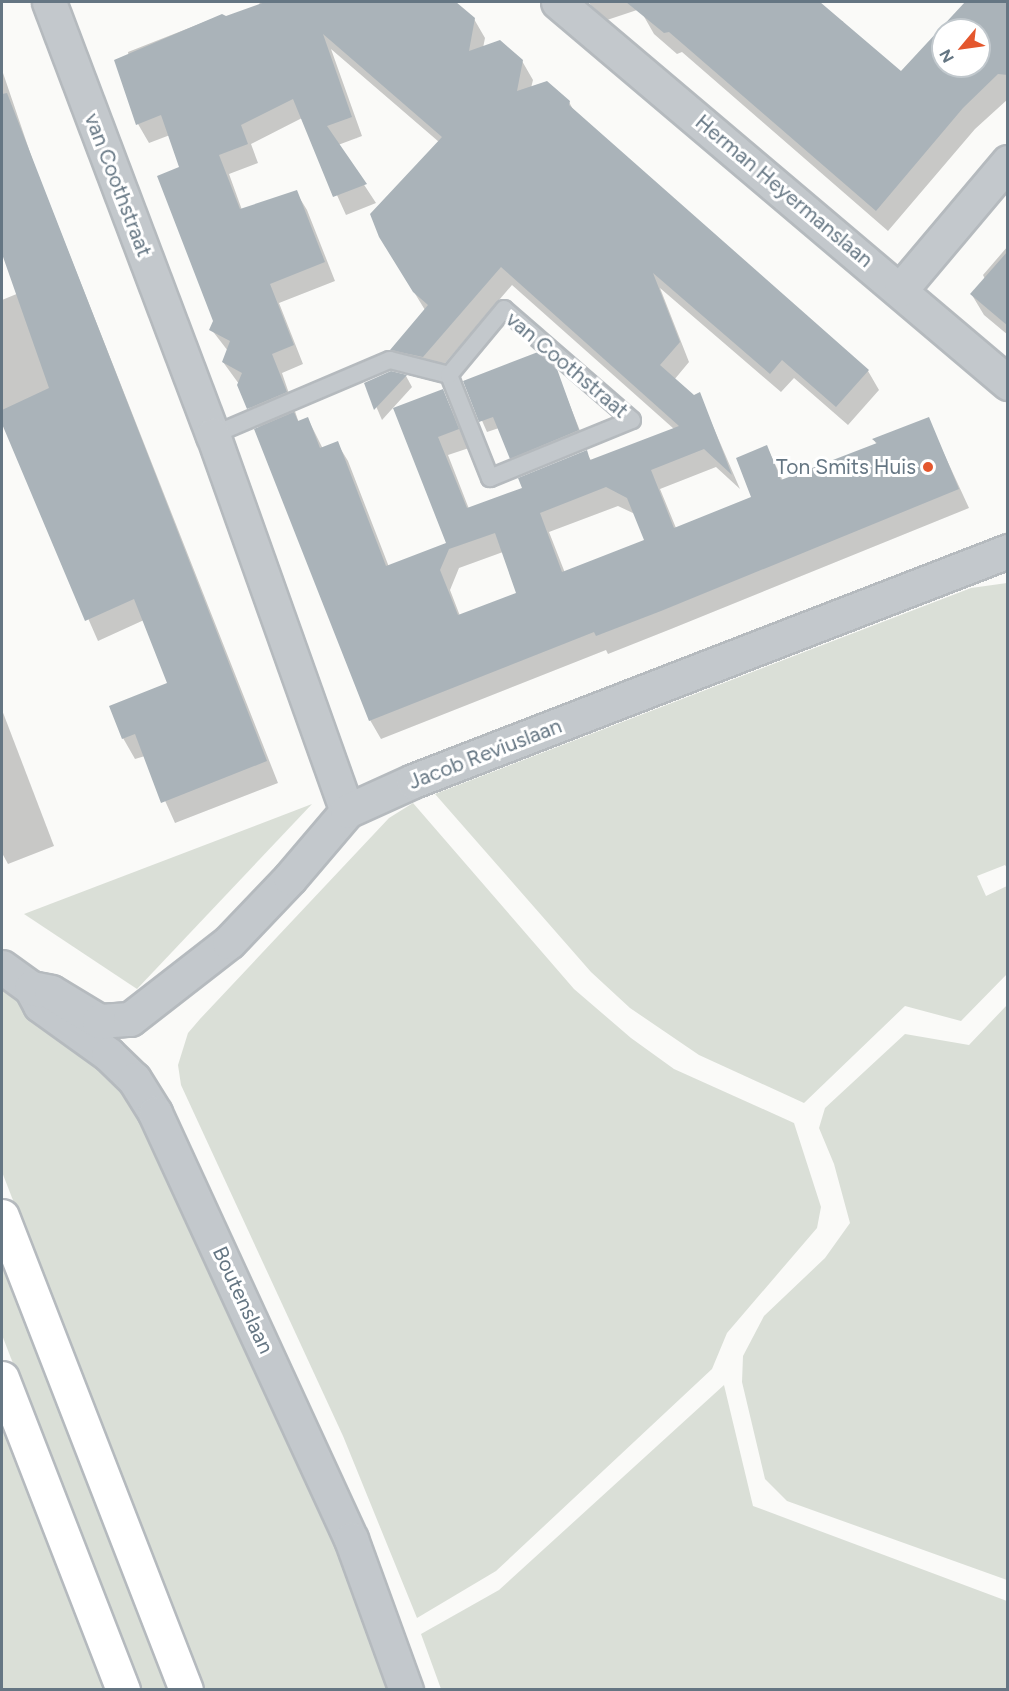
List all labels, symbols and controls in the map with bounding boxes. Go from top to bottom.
north arrow [931,18,991,78]
text: N [935,46,958,66]
street label: Herman Heyermanslaan [690,109,878,273]
street label: van Coothstraat [79,110,157,260]
street label: van Coothstraat [501,307,633,423]
place label: Ton Smits Huis [776,454,916,480]
marker: Ton Smits Huis [921,460,935,474]
street label: Jacob Reviuslaan [405,713,565,795]
street label: Boutenslaan [207,1242,279,1358]

